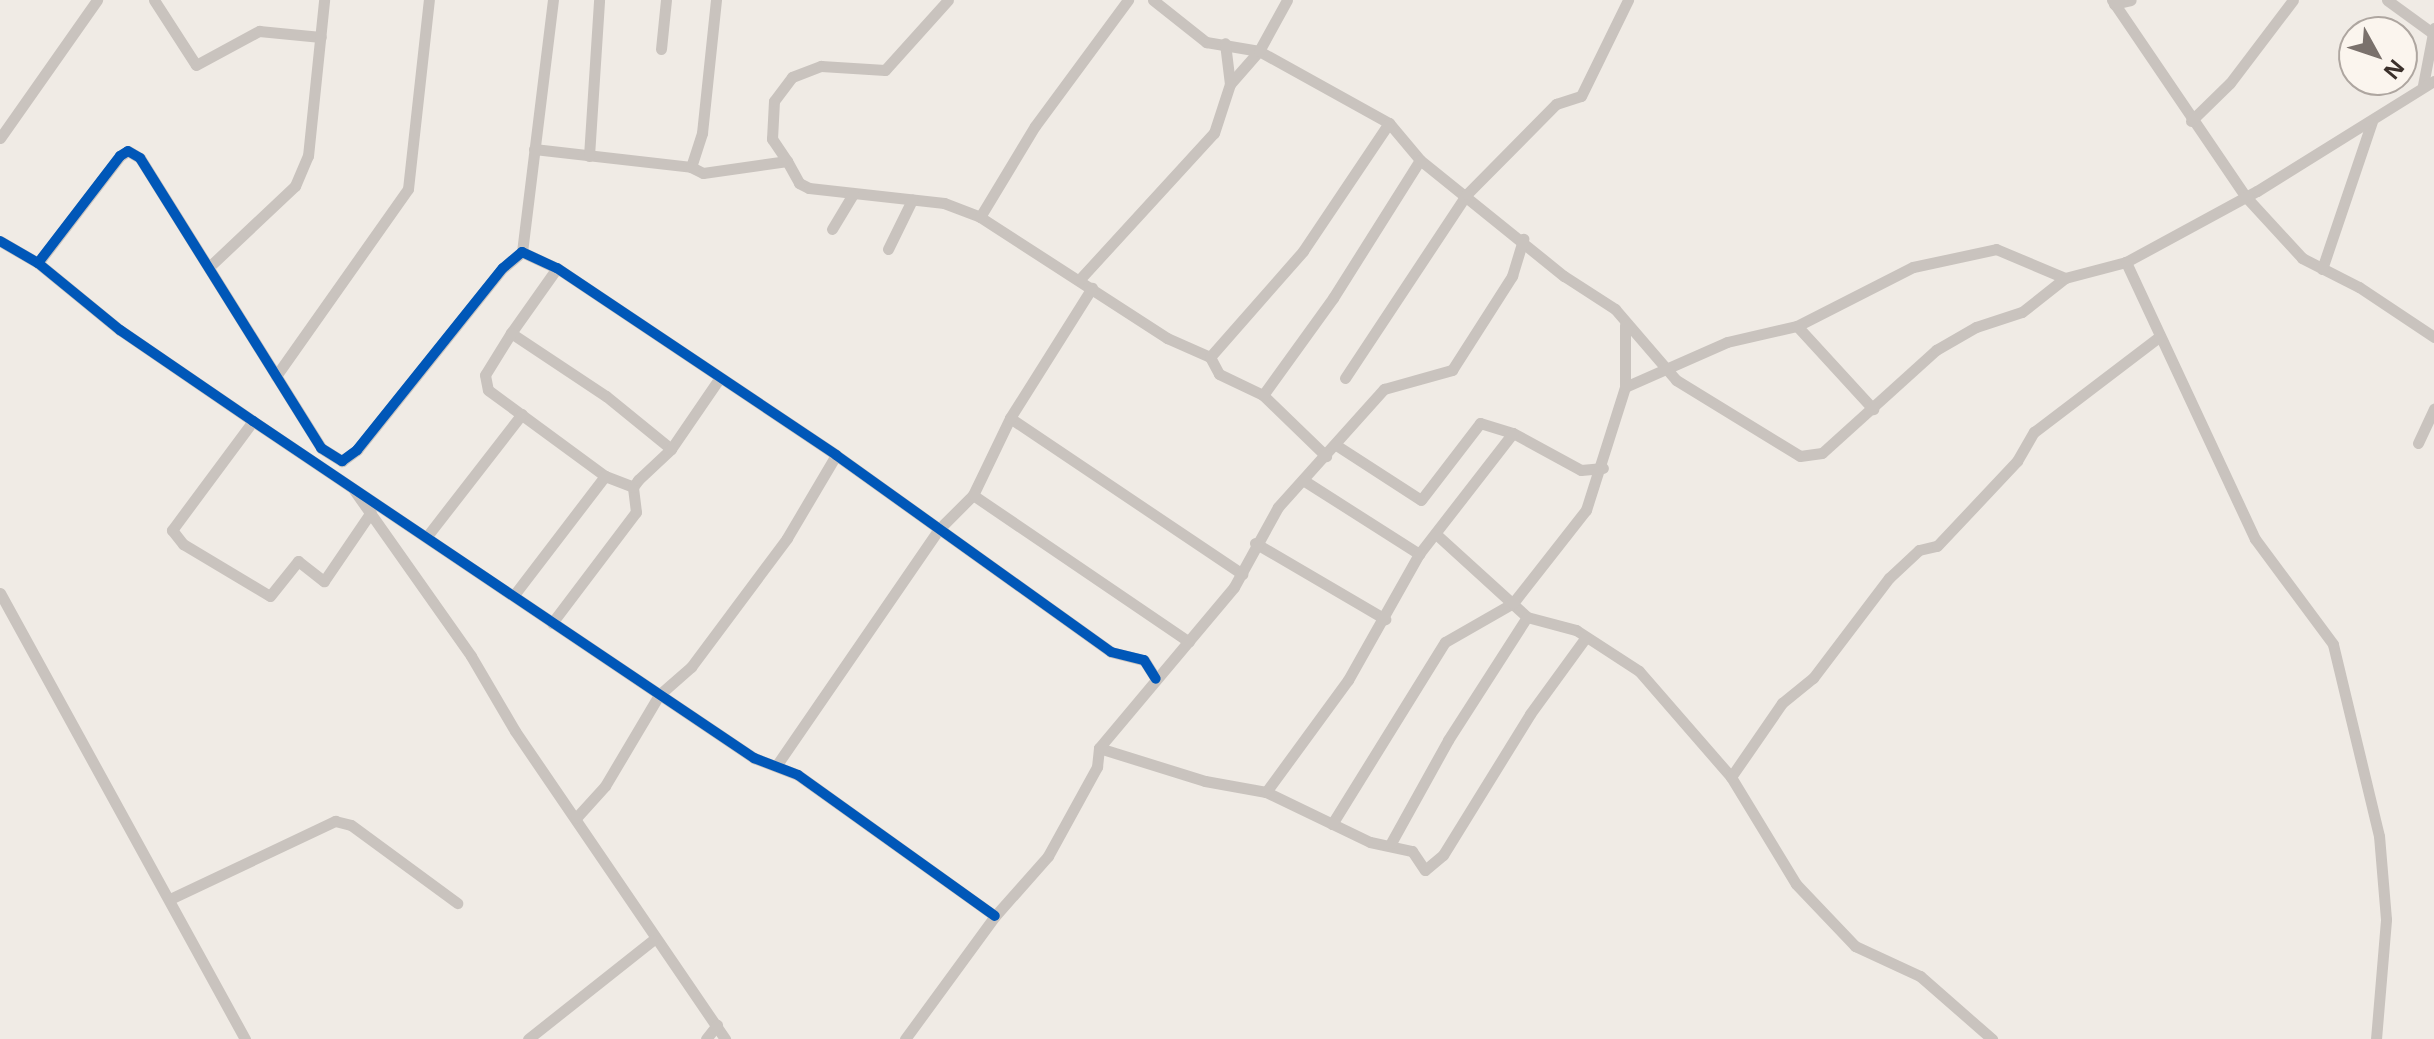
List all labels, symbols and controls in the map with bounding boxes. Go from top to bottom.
north arrow [2338,16,2418,96]
text: N [2378,54,2412,87]

